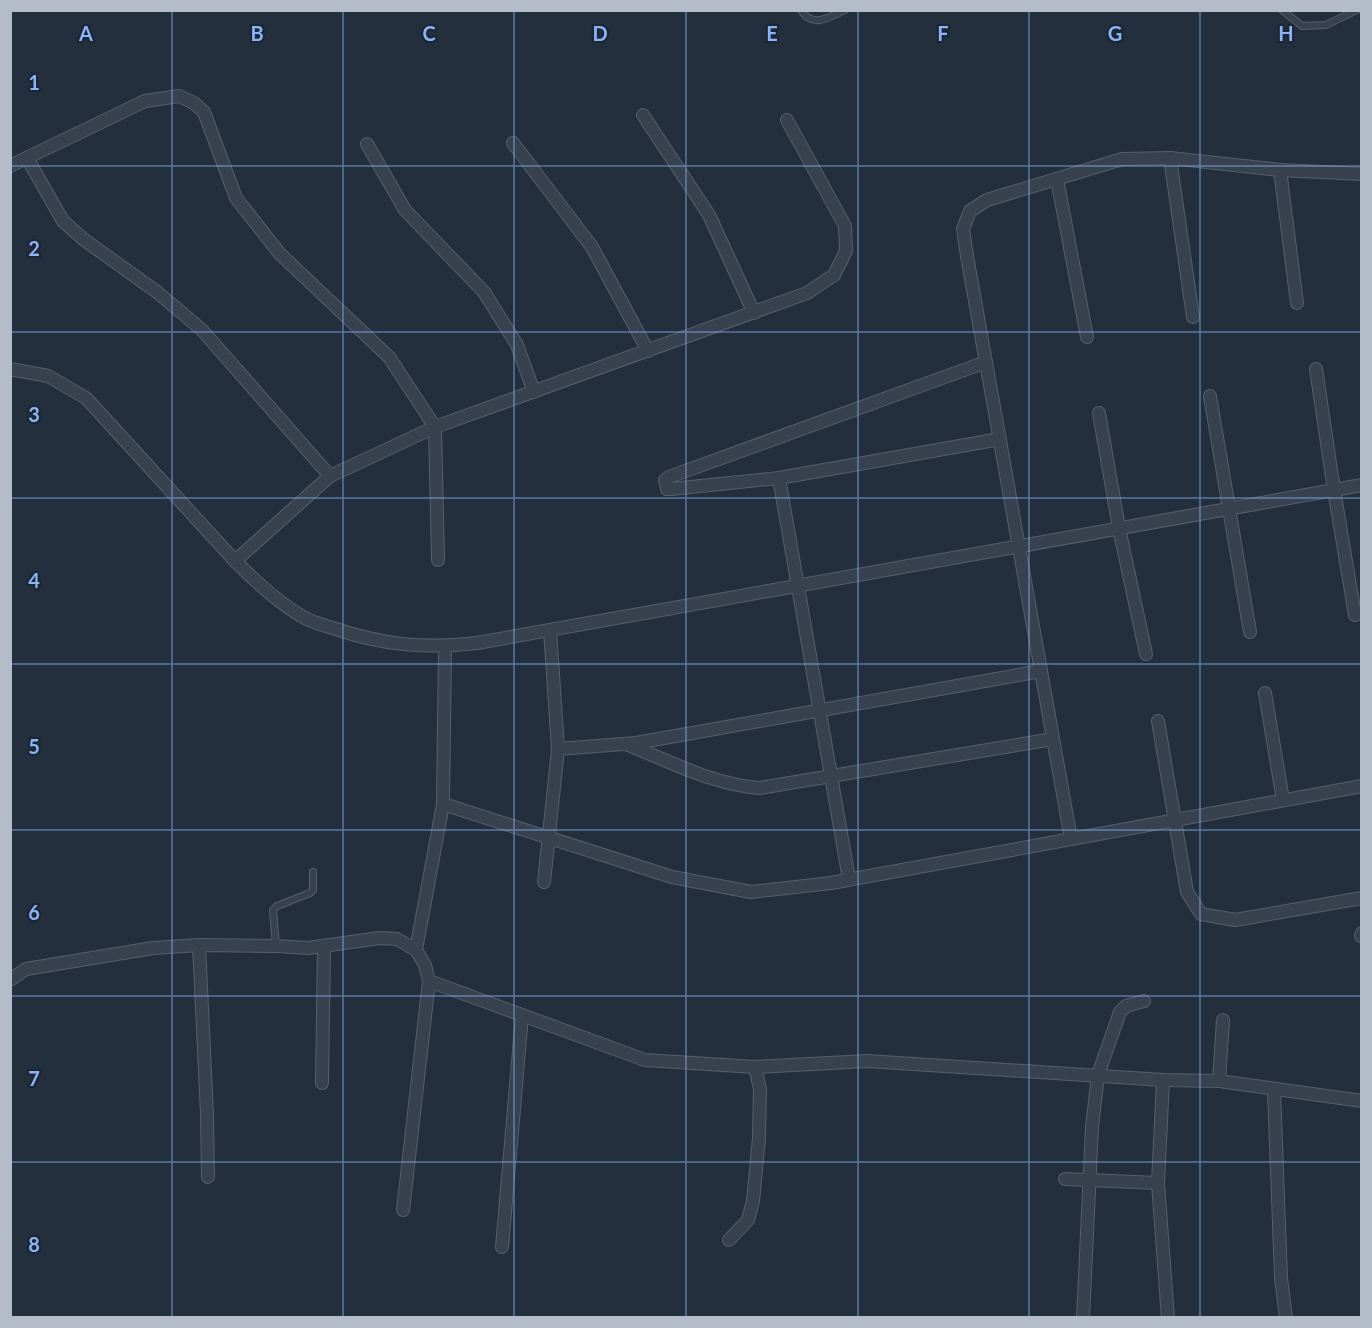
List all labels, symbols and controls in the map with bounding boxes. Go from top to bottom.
text: A [78,21,93,45]
text: B [250,21,264,45]
text: C [422,21,436,45]
text: D [592,21,608,45]
text: E [766,21,778,45]
text: F [937,21,949,45]
text: G [1108,21,1122,45]
text: H [1278,21,1294,45]
text: 1 [28,70,40,94]
text: 2 [28,236,40,260]
text: 3 [28,402,40,426]
text: 4 [28,568,40,592]
text: 5 [28,734,40,758]
text: 6 [28,900,40,924]
text: 7 [28,1066,40,1090]
text: 8 [28,1232,40,1256]

